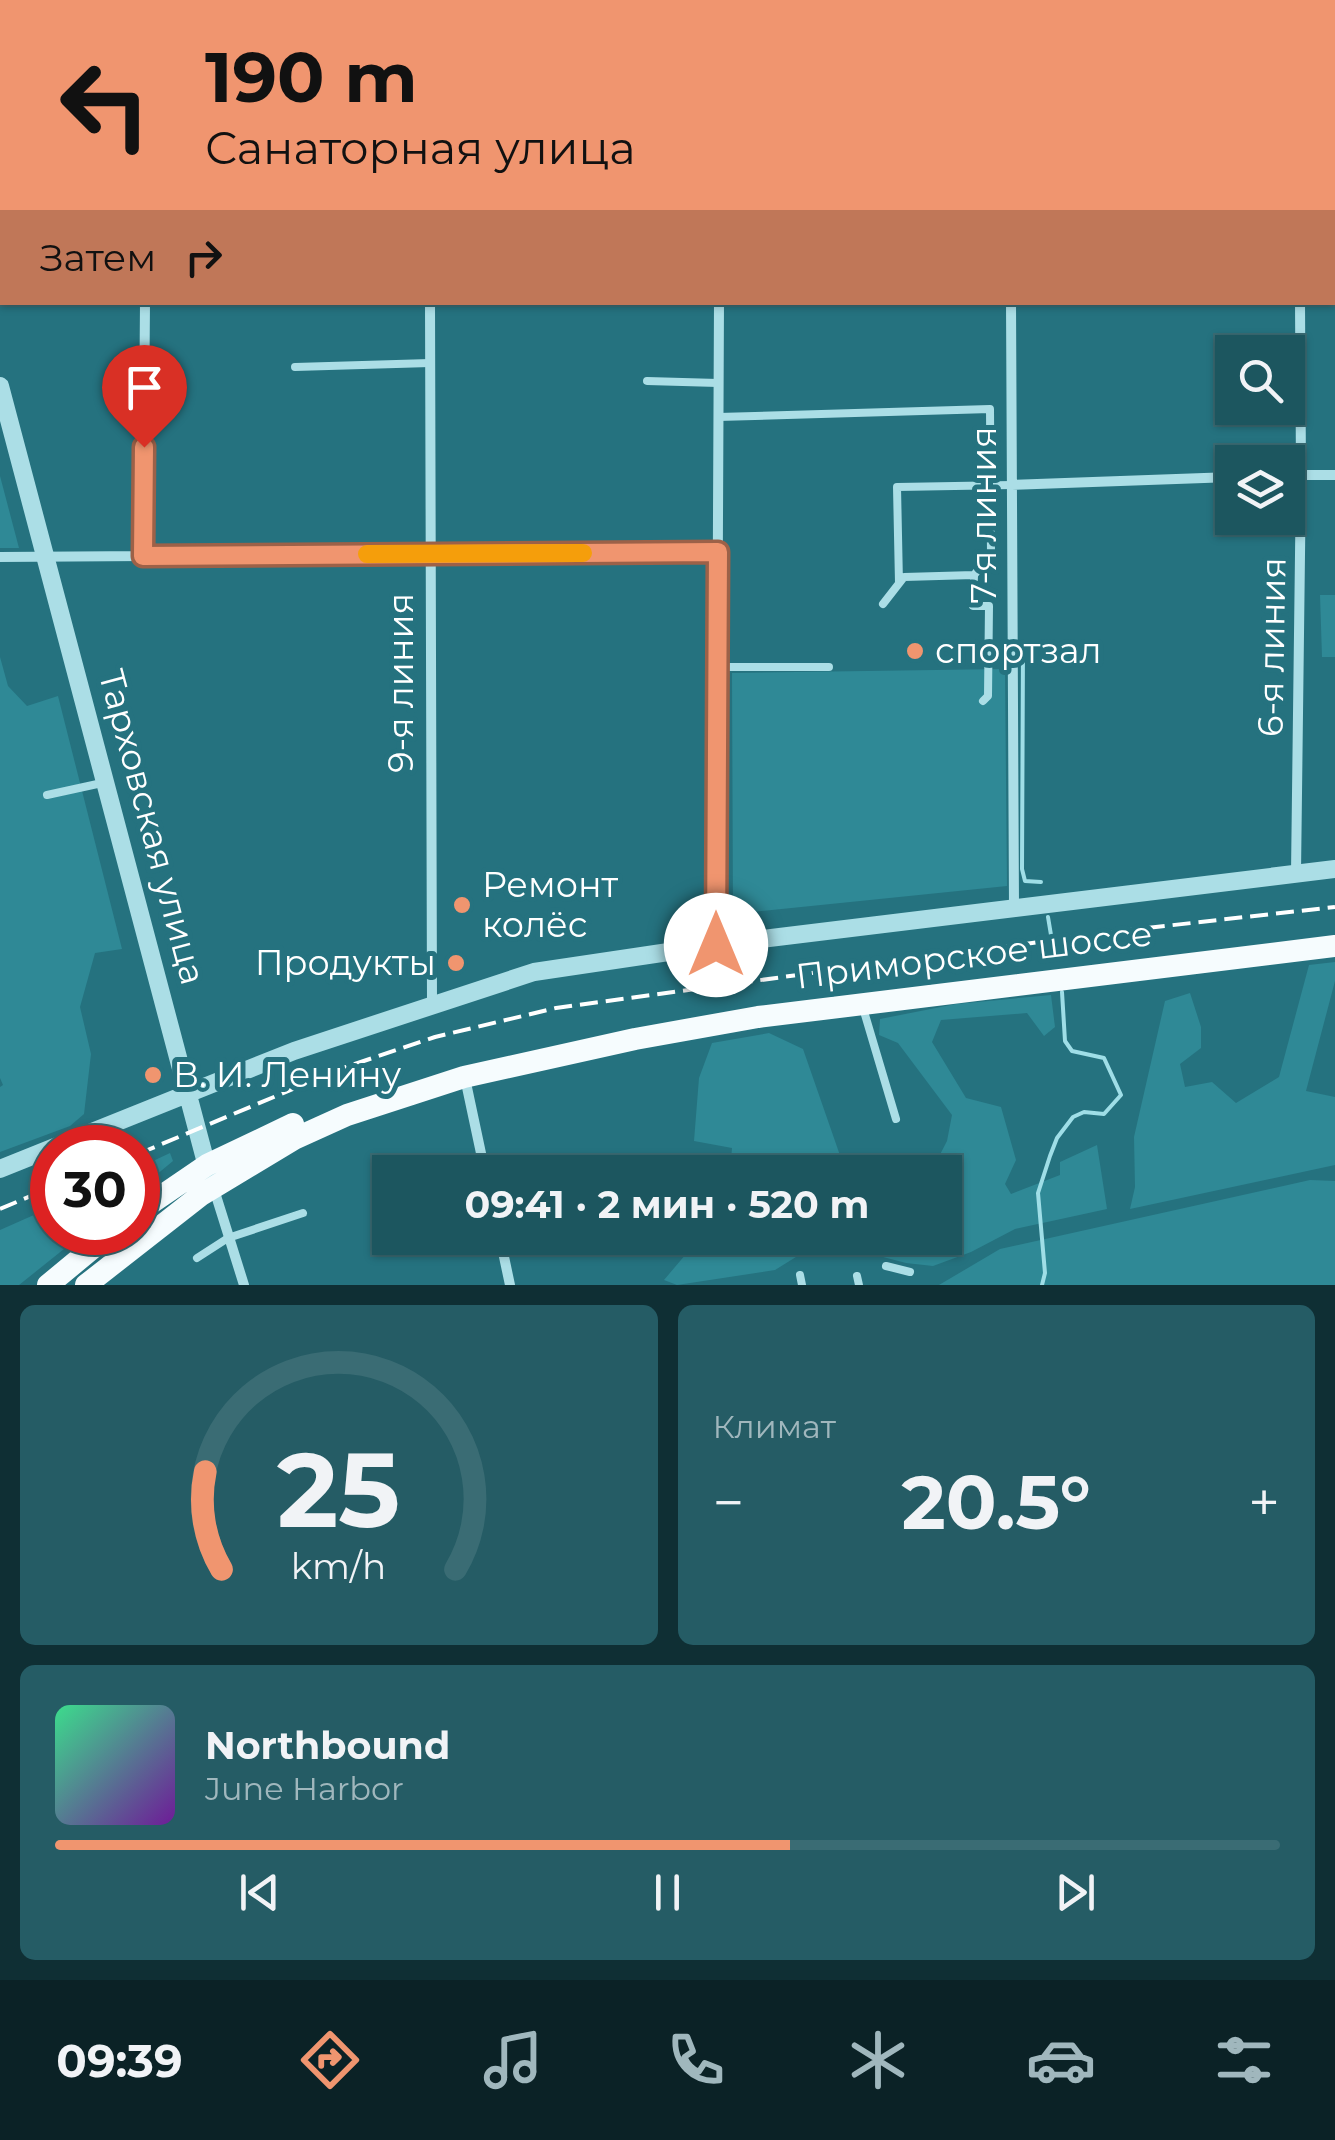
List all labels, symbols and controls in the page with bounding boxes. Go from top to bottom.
text: 190 m [205,34,418,120]
icon: left [40,40,170,170]
text: Санаторная улица [205,120,636,175]
icon: right [176,230,231,285]
text: Затем [40,234,156,281]
map controls [1215,335,1305,535]
button: search [1215,335,1305,425]
pin [102,345,187,448]
icon: arrive [117,360,172,415]
street label: 7-я линия [962,427,1005,603]
button: layers [1215,445,1305,535]
street label: 6-я линия [1248,557,1295,737]
street label: 9-я линия [379,593,422,773]
place label: спортзал [935,629,1102,672]
marker: спортзал [904,640,926,662]
street label: Тарховская улица [90,665,215,989]
place label: Ремонт колёс [482,863,619,946]
position arrow [664,893,768,997]
marker: Ремонт колёс [451,894,473,916]
street label: Приморское шоссе [793,911,1154,998]
place label: Продукты [255,941,436,984]
marker: Продукты [445,952,467,974]
place label: В. И. Ленину [173,1053,402,1096]
marker: В. И. Ленину [142,1064,164,1086]
speed limit sign: 30 [30,1125,160,1255]
text: 09:41 · 2 мин · 520 m [465,1181,869,1228]
text: Климат [713,1407,836,1446]
text: 25 [277,1426,400,1553]
text: 20.5° [902,1456,1091,1548]
text: − [713,1469,744,1536]
text: + [1248,1469,1280,1536]
text: km/h [291,1544,386,1588]
text: Northbound [205,1722,450,1769]
text: June Harbor [205,1769,404,1808]
icon: previous [232,1865,287,1920]
icon: pause [640,1865,695,1920]
icon: next [1048,1865,1103,1920]
icon: directions [295,2025,365,2095]
icon: music [478,2025,548,2095]
icon: phone [661,2025,731,2095]
icon: climate [843,2025,913,2095]
icon: car [1026,2025,1096,2095]
icon: filters [1209,2025,1279,2095]
text: 09:39 [56,2033,183,2088]

